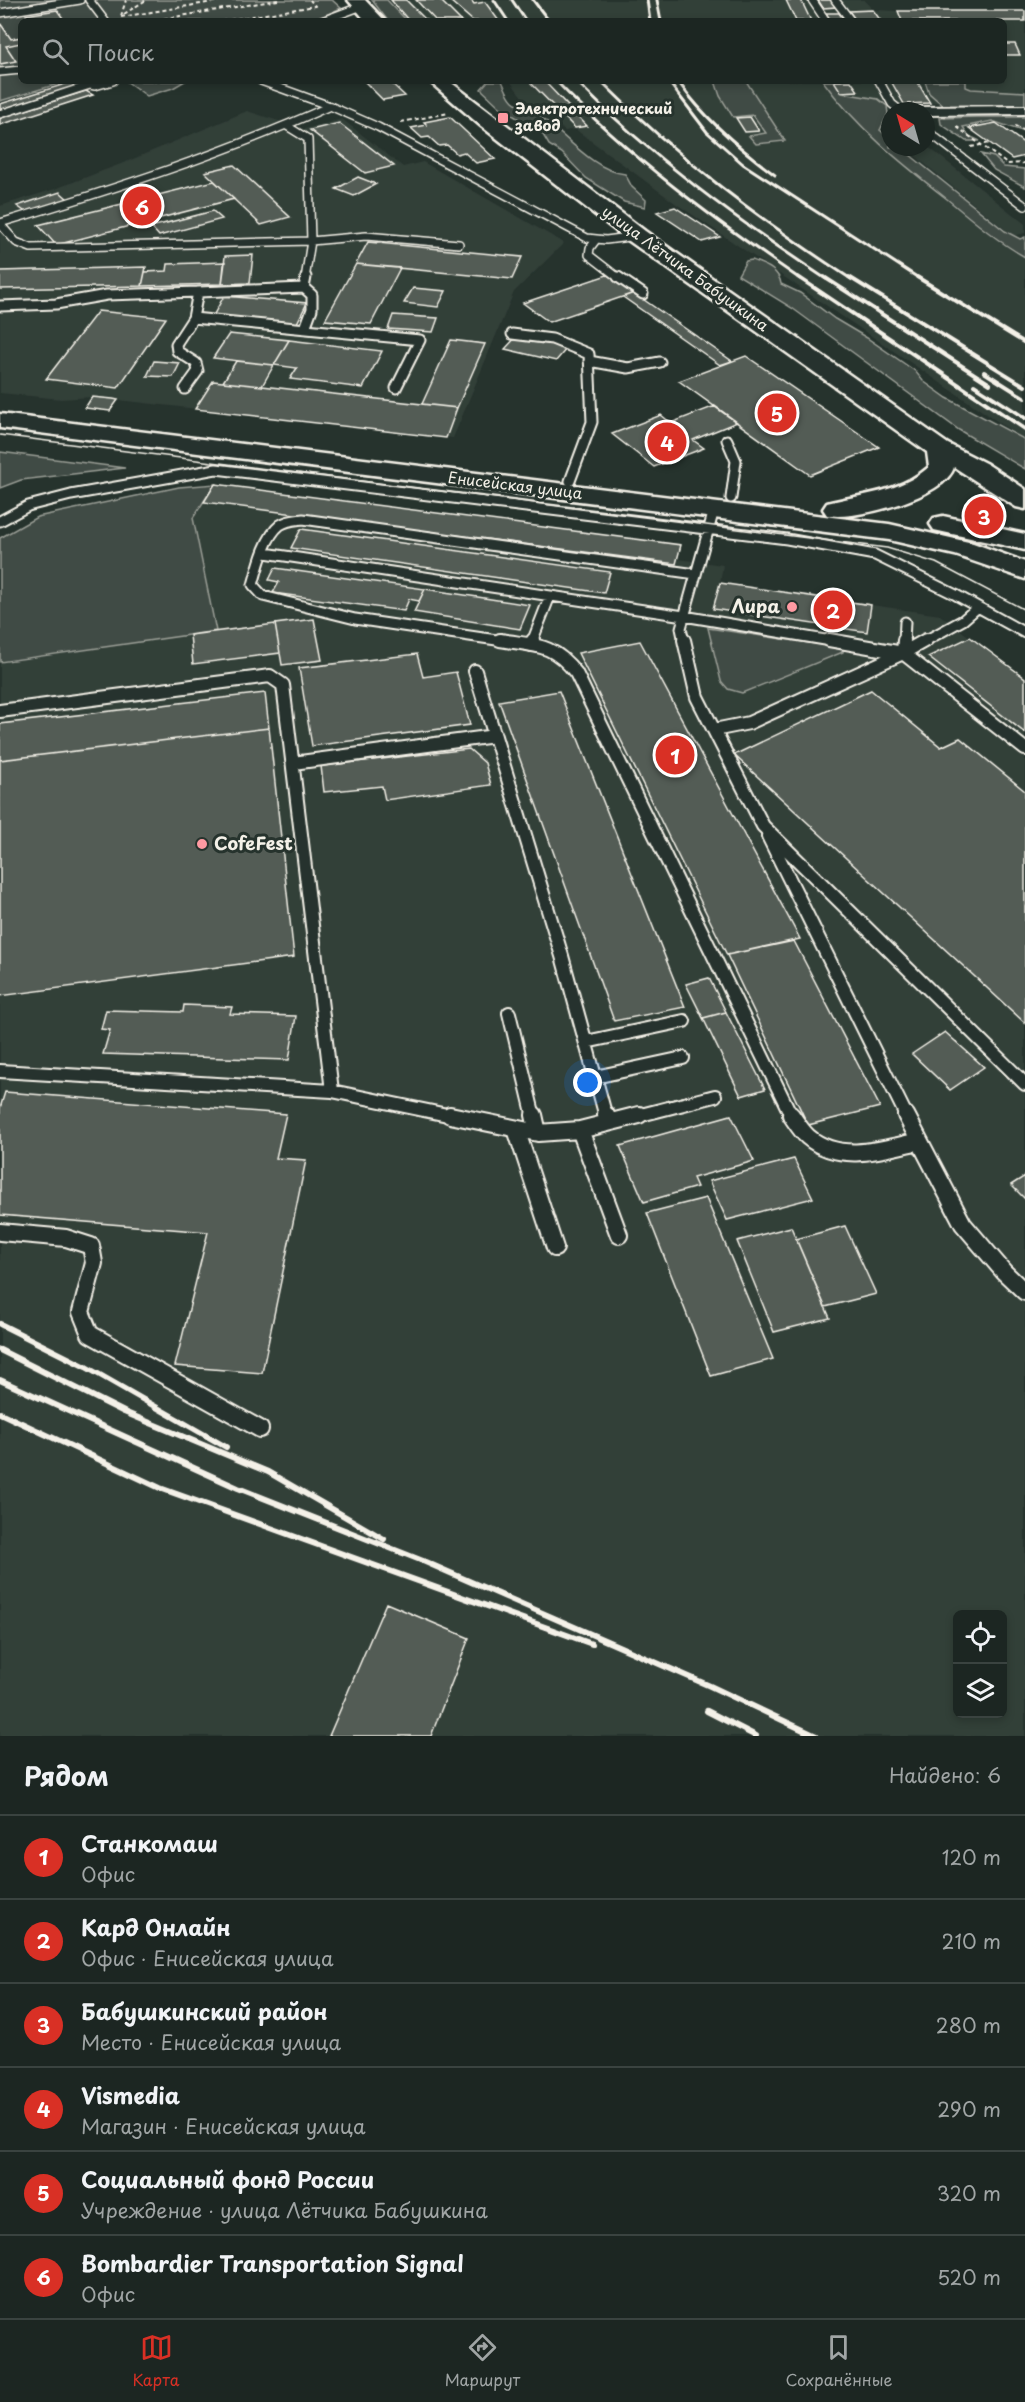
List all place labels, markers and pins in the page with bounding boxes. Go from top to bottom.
place label: Электротехнический завод [514,96,672,136]
marker: Электротехнический завод [496,111,510,125]
pin: 6 [122,184,162,228]
pin: 5 [758,390,796,436]
pin: 4 [648,420,686,464]
pin: 3 [964,494,1004,538]
pin: 2 [814,588,852,632]
place label: Лира [732,592,780,619]
marker: Лира [785,600,799,614]
pin: 1 [656,732,694,777]
place label: CofeFest [214,829,293,856]
marker: CofeFest [195,837,209,851]

